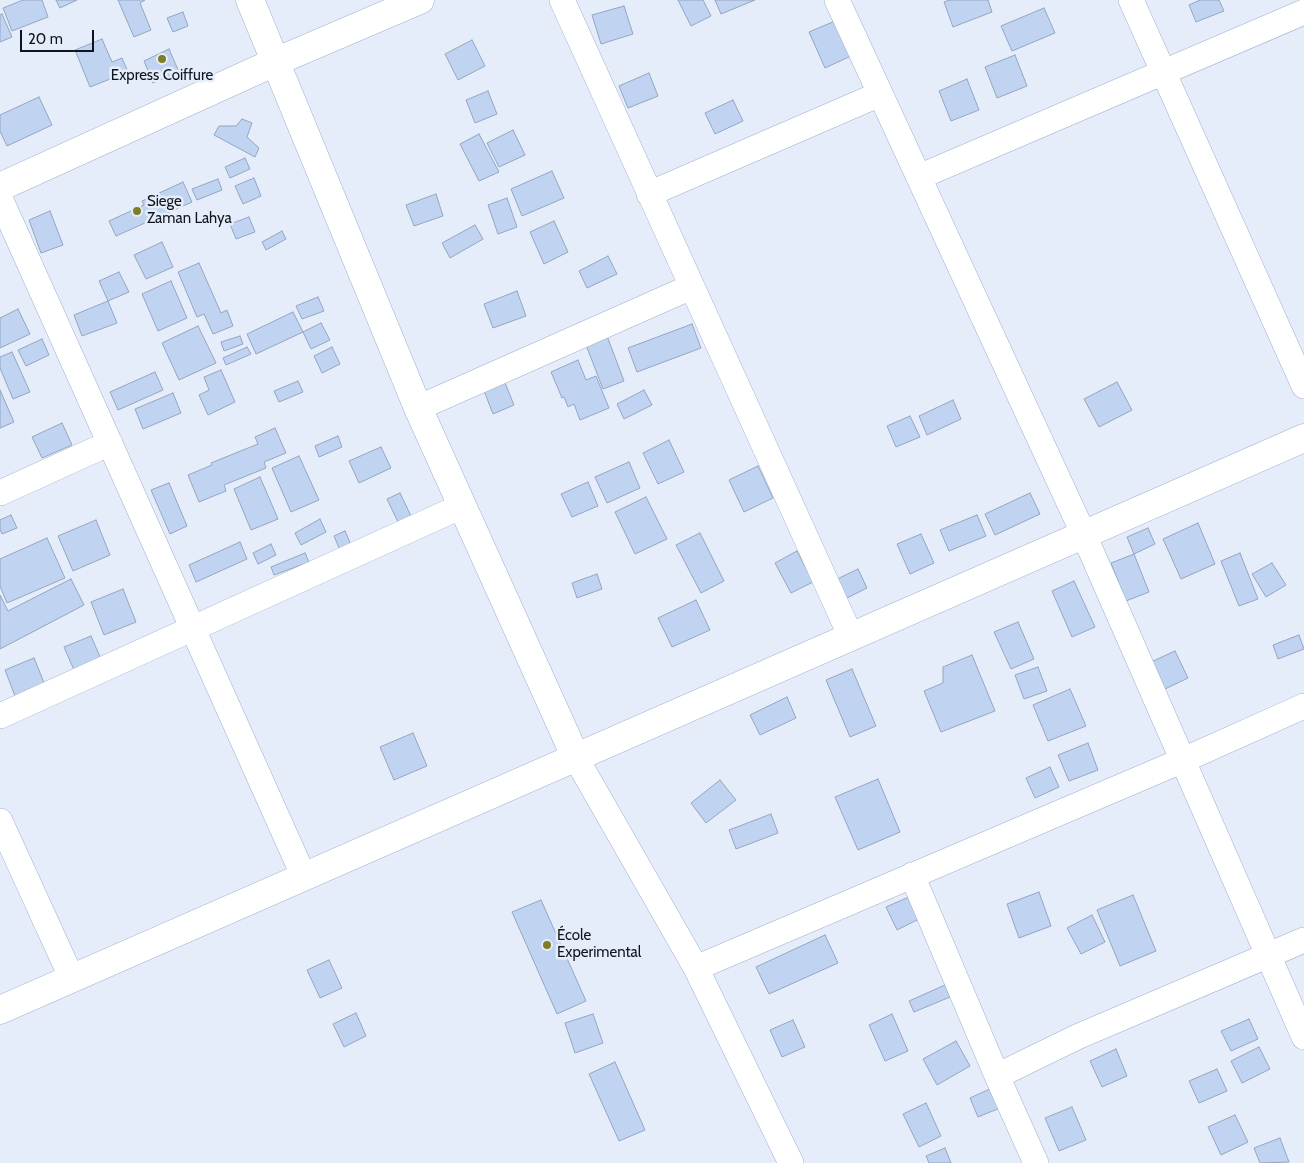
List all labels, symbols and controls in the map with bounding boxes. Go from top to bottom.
scale bar [22,20,96,52]
text: 20 m [28,30,63,48]
marker: Express Coiffure [156,53,168,65]
place label: Express Coiffure [111,67,213,85]
place label: Siege Zaman Lahya [147,193,232,228]
marker: Siege Zaman Lahya [131,205,143,217]
place label: École Experimental [557,927,641,962]
marker: École Experimental [541,939,553,951]

